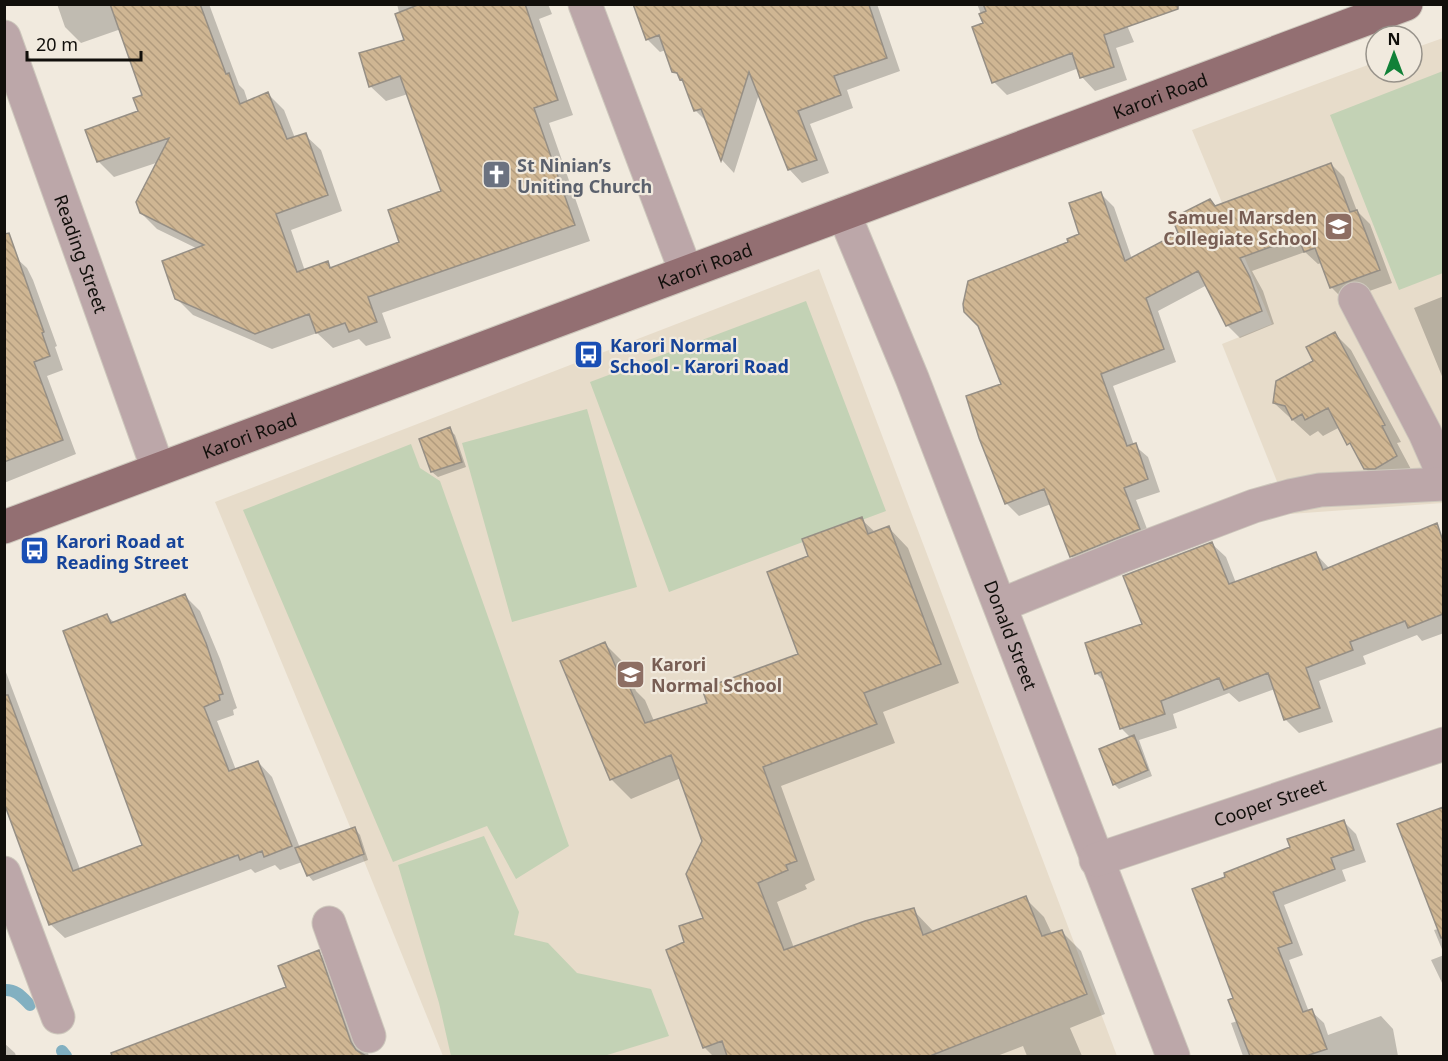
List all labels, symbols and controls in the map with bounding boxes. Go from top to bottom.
scale bar [27,24,141,62]
north arrow [1364,24,1424,84]
text: N [1387,28,1401,50]
text: 20 m [36,32,78,56]
street label: Karori Road [1109,67,1211,124]
place label: St Ninian’s Uniting Church [517,153,652,198]
church icon: St Ninian’s Uniting Church [480,159,512,191]
street label: Reading Street [49,191,114,317]
place label: Samuel Marsden Collegiate School [1163,205,1317,250]
school or university icon: Samuel Marsden Collegiate School [1322,211,1354,243]
street label: Karori Road [654,237,756,294]
place label: Karori Normal School - Karori Road [610,333,789,378]
bus stop icon: Karori Normal School - Karori Road [573,339,605,371]
street label: Karori Road [199,407,300,464]
place label: Karori Road at Reading Street [56,529,189,574]
bus stop icon: Karori Road at Reading Street [19,535,51,567]
street label: Donald Street [979,577,1043,694]
place label: Karori Normal School [651,652,782,697]
school or university icon: Karori Normal School [614,658,646,690]
street label: Cooper Street [1210,772,1329,832]

